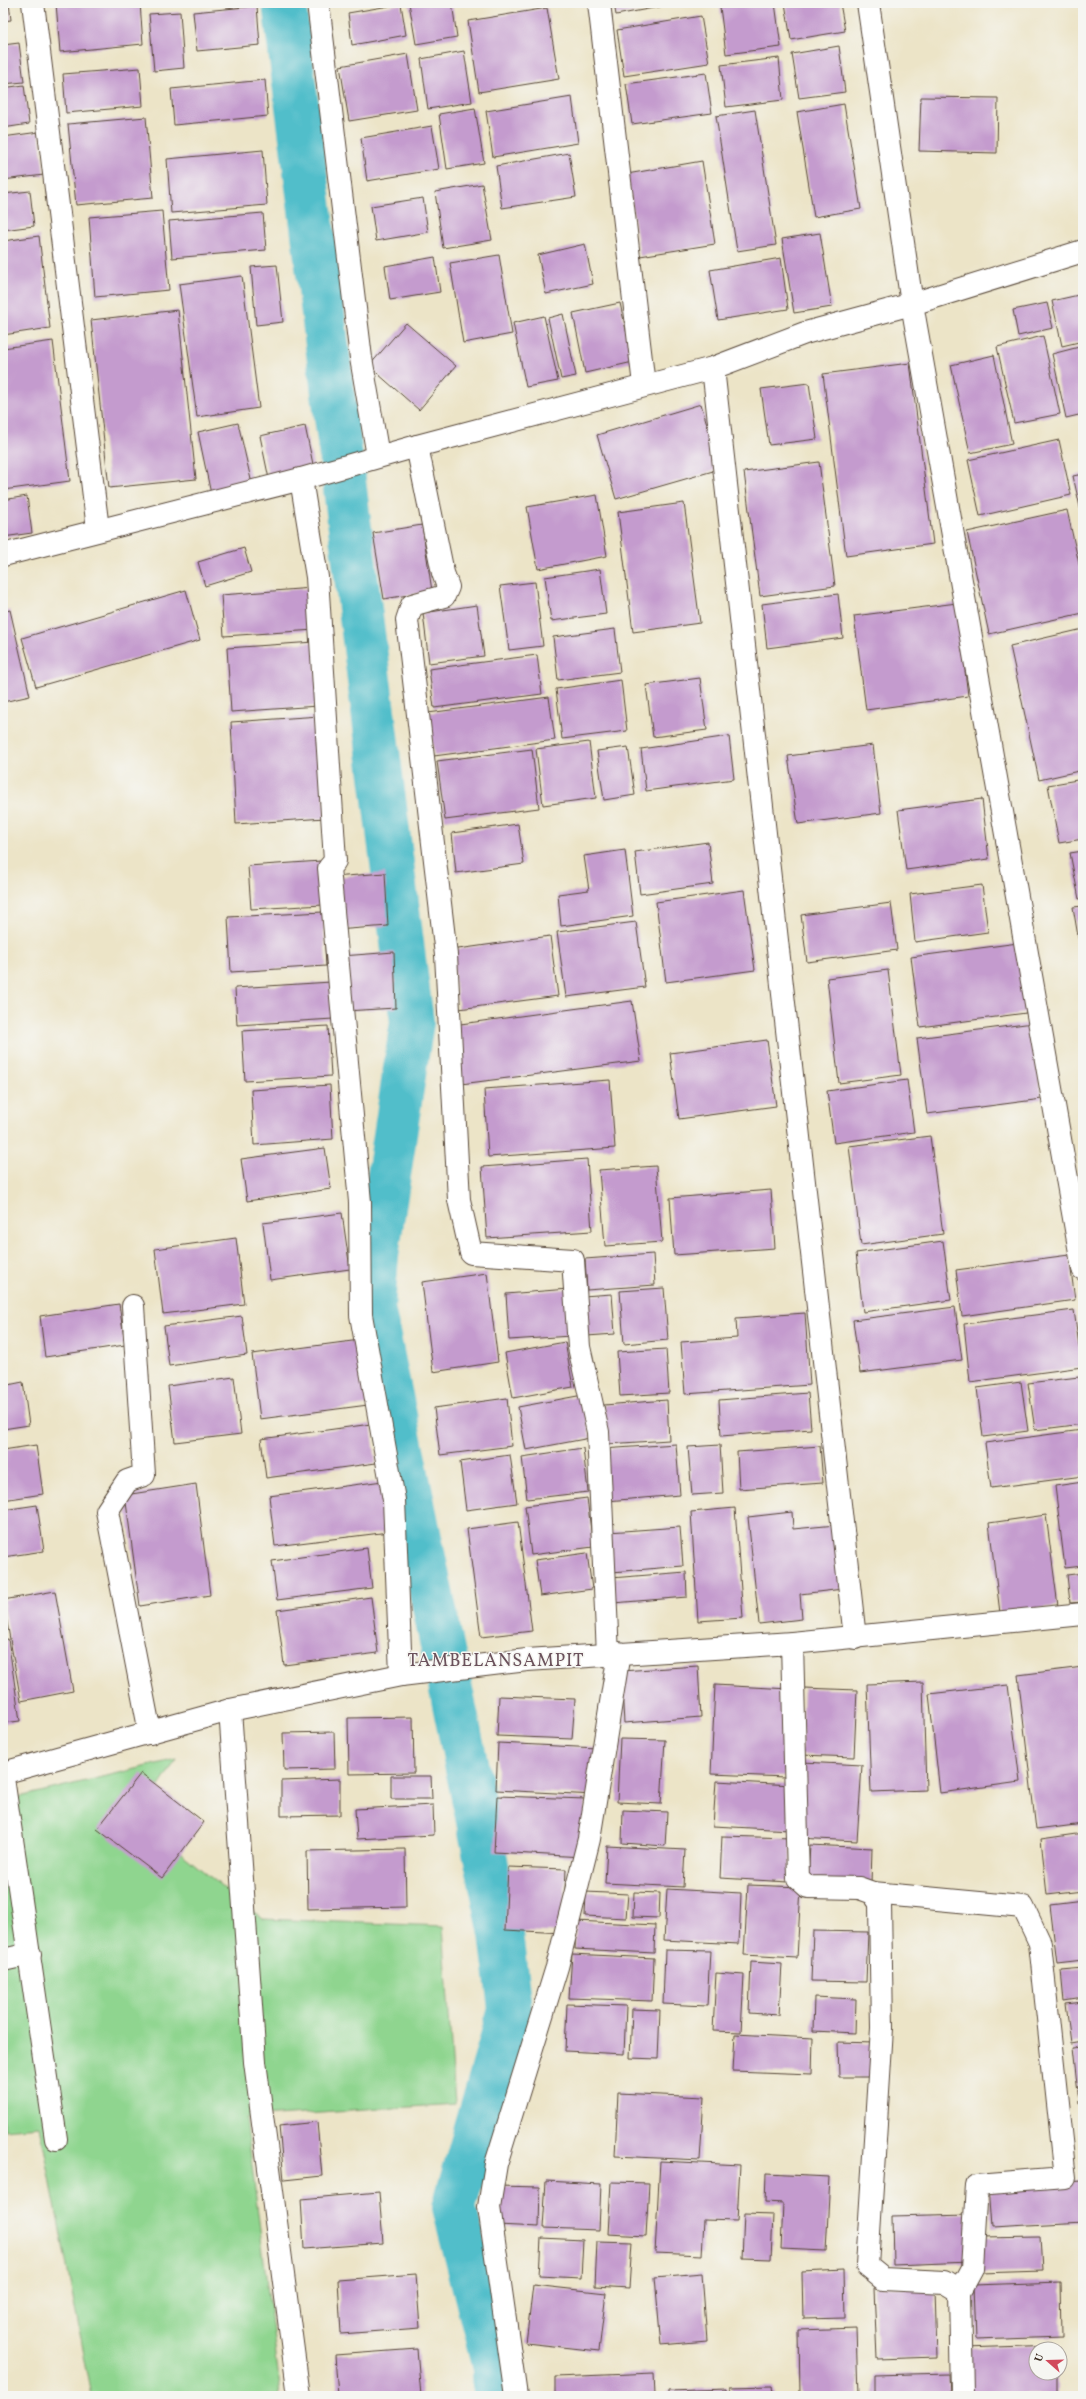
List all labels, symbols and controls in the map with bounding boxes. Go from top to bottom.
district label: TAMBELANSAMPIT [407,1649,585,1674]
north arrow [1028,2341,1068,2381]
text: U [1032,2352,1049,2364]

